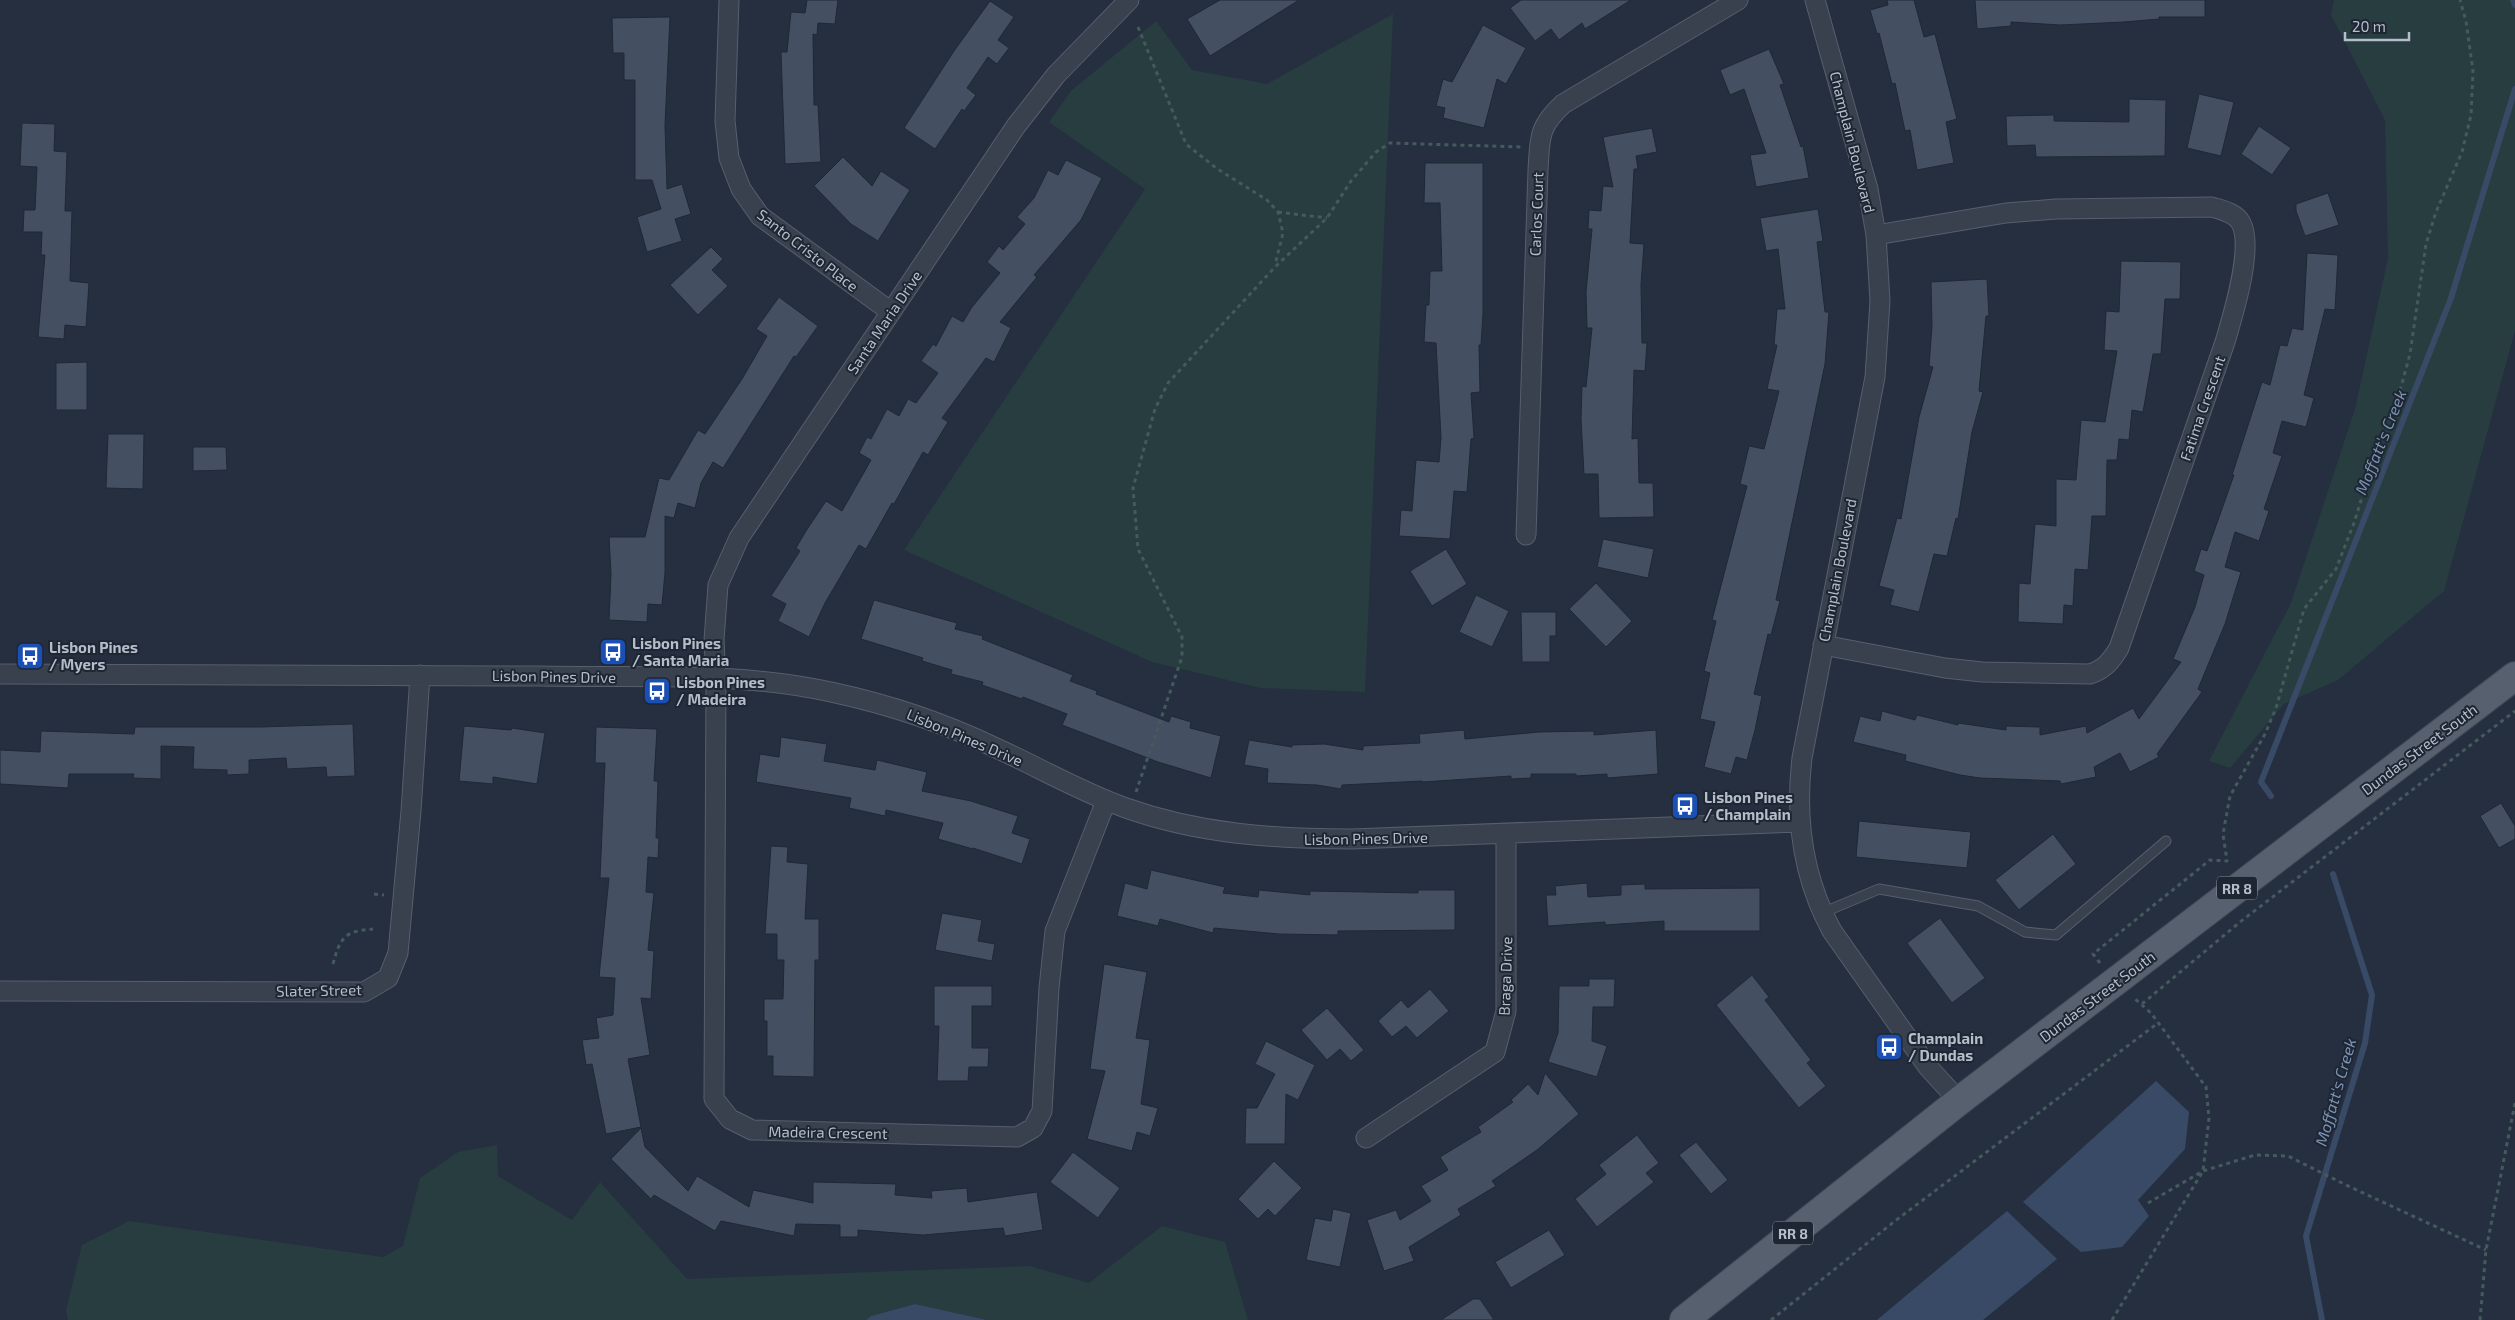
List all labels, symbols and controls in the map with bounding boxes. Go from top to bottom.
scale bar [2345,10,2409,42]
text: 20 m [2352,17,2386,35]
street label: Champlain Boulevard [1827,69,1879,215]
street label: Carlos Court [1526,171,1546,256]
street label: Santo Cristo Place [754,205,862,295]
street label: Santa Maria Drive [843,267,925,377]
street label: Fatima Crescent [2176,353,2228,463]
water label: Moffatt's Creek [2350,387,2410,497]
street label: Champlain Boulevard [1814,497,1860,643]
place label: Lisbon Pines / Santa Maria [632,634,729,669]
bus stop icon: Lisbon Pines / Santa Maria [598,637,628,667]
place label: Lisbon Pines / Myers [49,638,138,674]
bus stop icon: Lisbon Pines / Myers [15,641,45,671]
street label: Lisbon Pines Drive [492,666,616,686]
place label: Lisbon Pines / Madeira [676,673,765,708]
bus stop icon: Lisbon Pines / Madeira [642,676,672,706]
street label: Dundas Street South [2358,700,2480,798]
street label: Lisbon Pines Drive [904,704,1026,770]
place label: Lisbon Pines / Champlain [1704,788,1793,823]
bus stop icon: Lisbon Pines / Champlain [1670,791,1700,821]
street label: Lisbon Pines Drive [1304,828,1428,848]
road number: RR 8 [2217,876,2257,900]
street label: Braga Drive [1495,936,1515,1016]
street label: Dundas Street South [2036,947,2158,1045]
street label: Slater Street [276,980,362,1000]
place label: Champlain / Dundas [1908,1029,1983,1064]
bus stop icon: Champlain / Dundas [1874,1032,1904,1062]
water label: Moffatt's Creek [2311,1036,2359,1148]
street label: Madeira Crescent [768,1122,888,1142]
road number: RR 8 [1773,1222,1813,1244]

